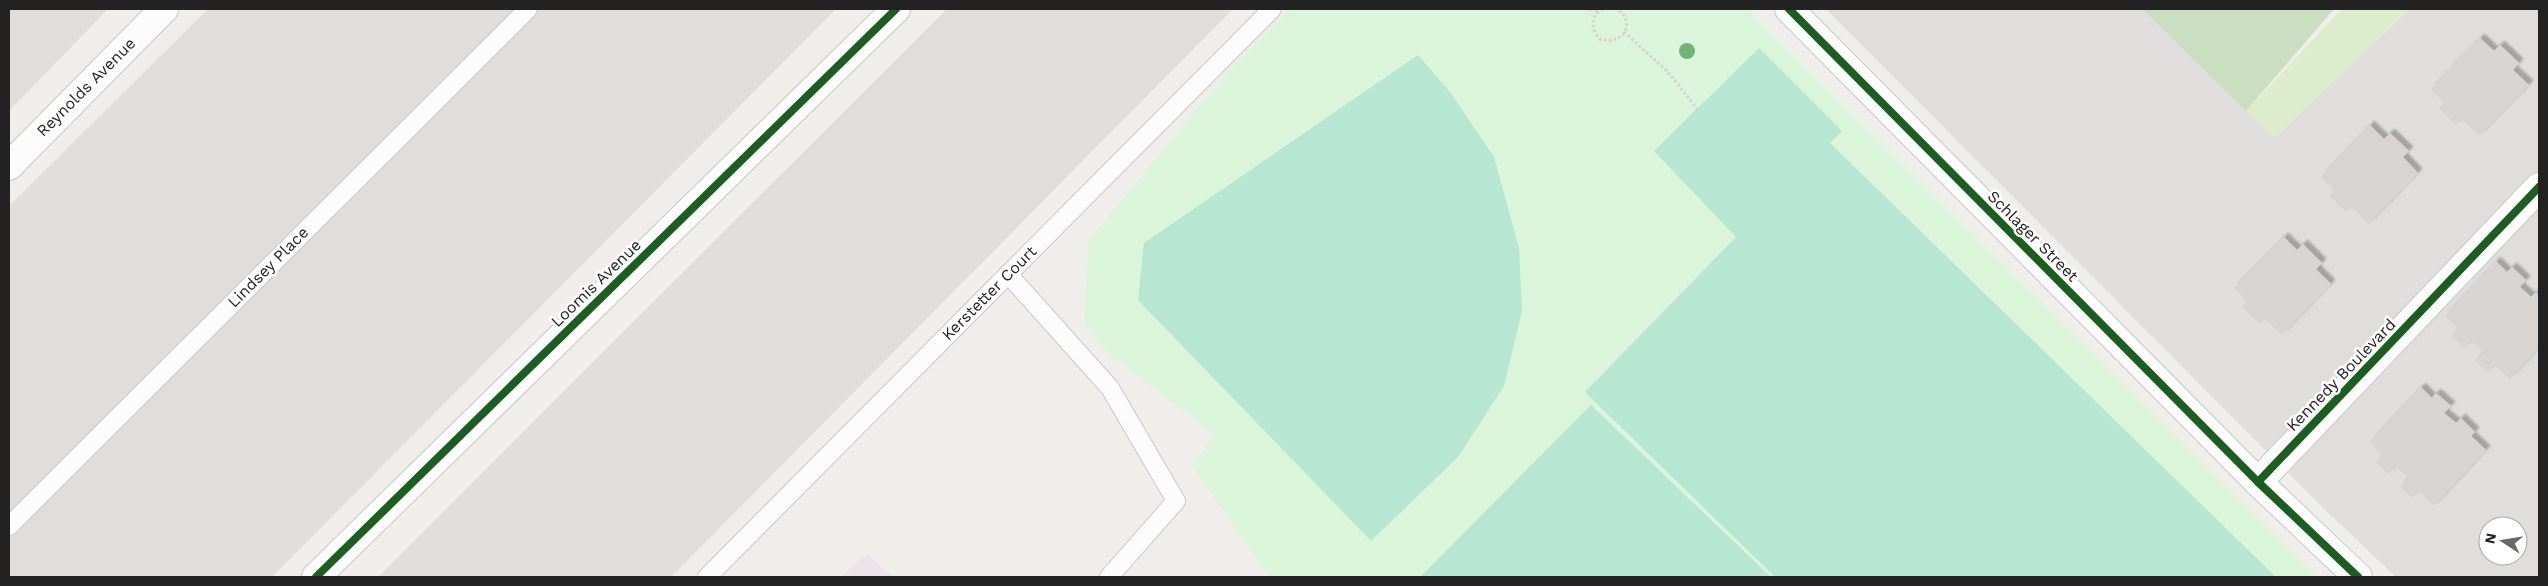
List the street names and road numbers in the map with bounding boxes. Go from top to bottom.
street label: Reynolds Avenue [33,34,139,140]
street label: Schlager Street [1984,187,2083,286]
street label: Lindsey Place [224,223,312,311]
street label: Loomis Avenue [547,235,645,331]
street label: Kerstetter Court [938,242,1040,344]
street label: Kennedy Boulevard [2283,315,2399,435]

